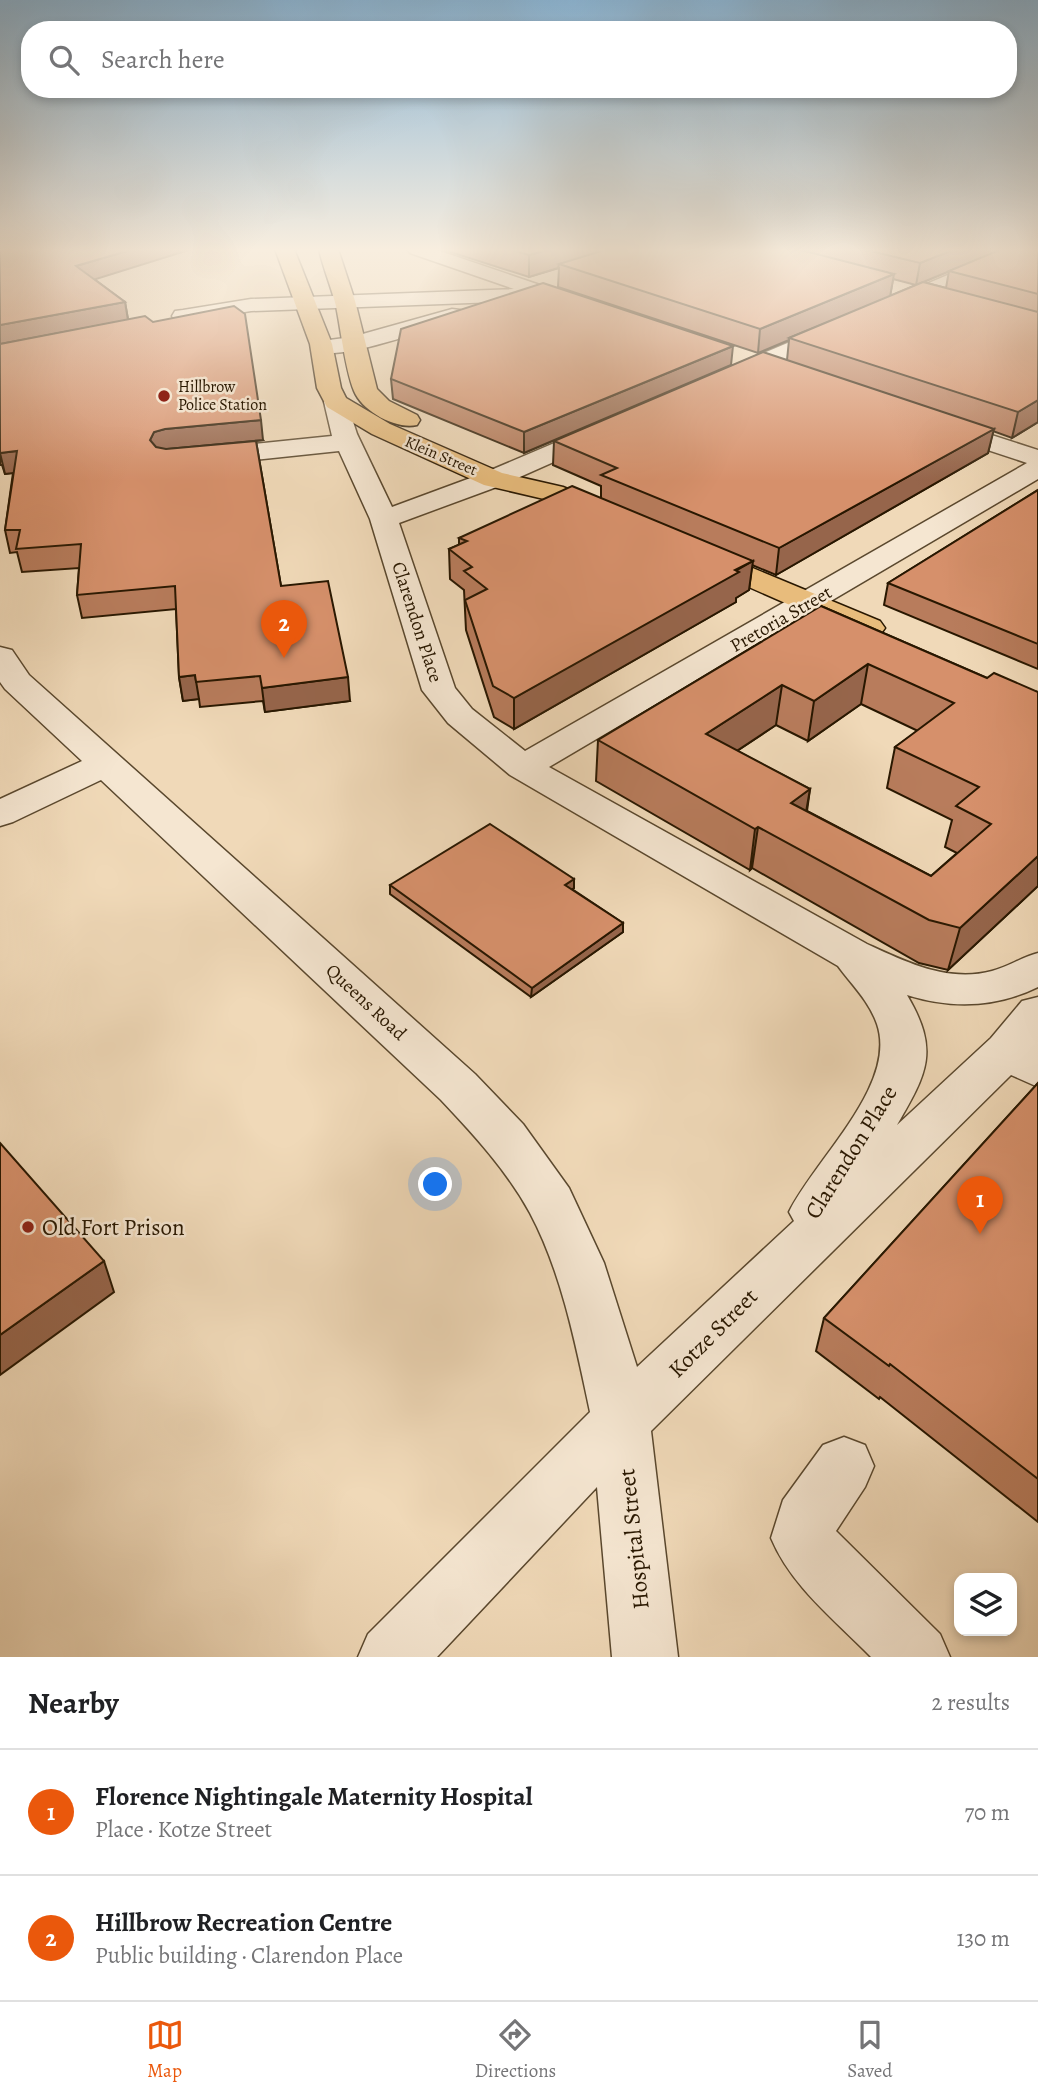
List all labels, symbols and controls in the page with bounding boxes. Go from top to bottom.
search box [21,21,1017,98]
icon: search [45,41,83,79]
text: Search here [101,42,225,77]
place label: Hillbrow Police Station [178,376,267,416]
marker: Hillbrow Police Station [156,388,172,404]
street label: Klein Street [401,431,481,481]
street label: Clarendon Place [385,558,449,686]
street label: Pretoria Street [725,579,837,659]
pin: 2 [261,600,307,658]
street label: Queens Road [320,958,413,1047]
street label: Clarendon Place [798,1079,904,1225]
your location [418,1167,452,1201]
pin: 1 [957,1176,1003,1234]
place label: Old Fort Prison [42,1212,185,1243]
marker: Old Fort Prison [20,1219,36,1235]
street label: Kotze Street [661,1281,765,1385]
street label: Hospital Street [611,1467,657,1611]
map controls [954,1573,1017,1636]
button: layers [954,1573,1017,1636]
text: Nearby [28,1683,119,1723]
text: 2 results [932,1687,1010,1718]
text: Florence Nightingale Maternity Hospital [95,1779,533,1814]
text: 1 [47,1797,55,1828]
text: 70 m [964,1797,1010,1828]
text: Place · Kotze Street [95,1814,272,1845]
text: Hillbrow Recreation Centre [95,1905,392,1940]
text: 2 [45,1923,57,1954]
text: 130 m [957,1923,1010,1954]
text: Public building · Clarendon Place [95,1940,403,1971]
tab: Map [146,2016,184,2084]
tab: Directions [475,2016,556,2084]
tab: Saved [847,2016,892,2084]

